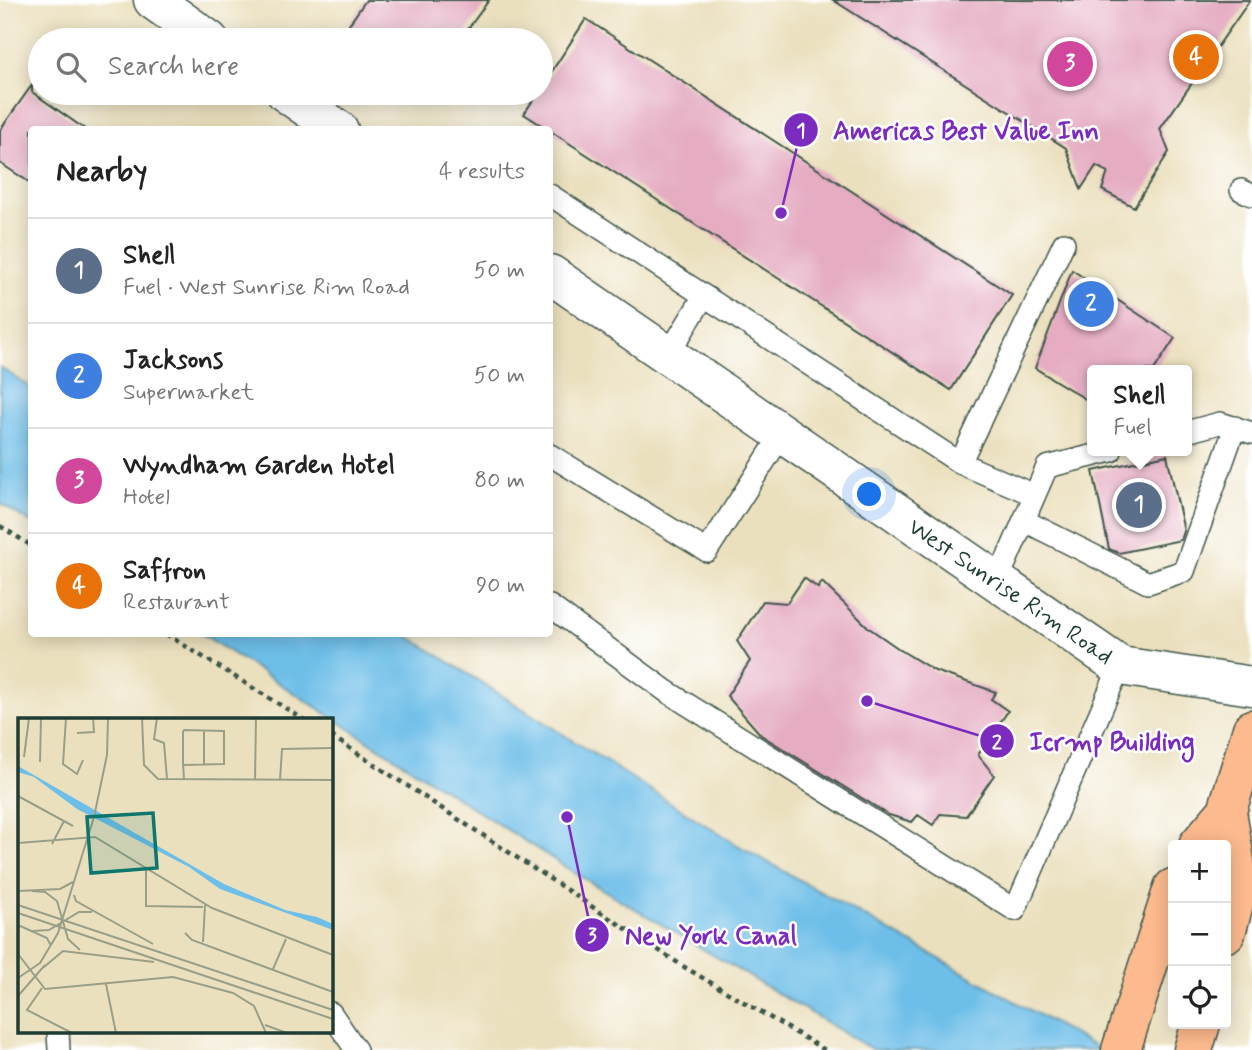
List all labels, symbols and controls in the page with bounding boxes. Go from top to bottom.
search box [28,28,553,105]
pin: 4 [1173,31,1219,83]
pin: 3 [1047,38,1093,90]
icon: search [52,48,90,86]
text: Search here [108,50,239,84]
callout: Americas Best Value Inn [783,107,1114,154]
text: Americas Best Value Inn [833,115,1099,149]
text: 1 [796,117,806,145]
text: Nearby [56,152,147,191]
text: 4 results [439,157,525,187]
text: Shell [123,239,175,273]
text: 1 [74,256,84,286]
text: 50 m [474,256,525,286]
text: Fuel · West Sunrise Rim Road [123,273,410,303]
pin: 2 [1068,278,1114,330]
text: Jacksons [123,344,223,378]
text: 2 [73,361,85,391]
text: 50 m [474,361,525,391]
popup [1087,365,1192,456]
text: Supermarket [123,378,254,408]
text: Shell [1113,379,1166,413]
text: Fuel [1113,413,1152,443]
text: Wyndham Garden Hotel [123,449,395,483]
text: 3 [74,466,84,496]
text: 80 m [474,466,525,496]
your location [852,477,886,511]
pin: 1 [1116,479,1162,531]
text: Hotel [123,483,170,513]
street label: West Sunrise Rim Road [902,512,1119,672]
text: Saffron [123,554,206,588]
text: 4 [72,571,86,601]
text: 90 m [476,571,525,601]
text: Restaurant [123,588,230,618]
inset map [18,718,332,1032]
callout: Icrmp Building [979,718,1209,765]
text: Icrmp Building [1029,726,1195,763]
text: 2 [992,729,1003,757]
map controls [1168,840,1231,1029]
button: + [1168,840,1231,903]
button: − [1168,903,1231,966]
callout: New York Canal [575,911,812,958]
text: New York Canal [625,920,797,954]
text: 3 [587,922,597,950]
button: locate [1168,966,1231,1029]

